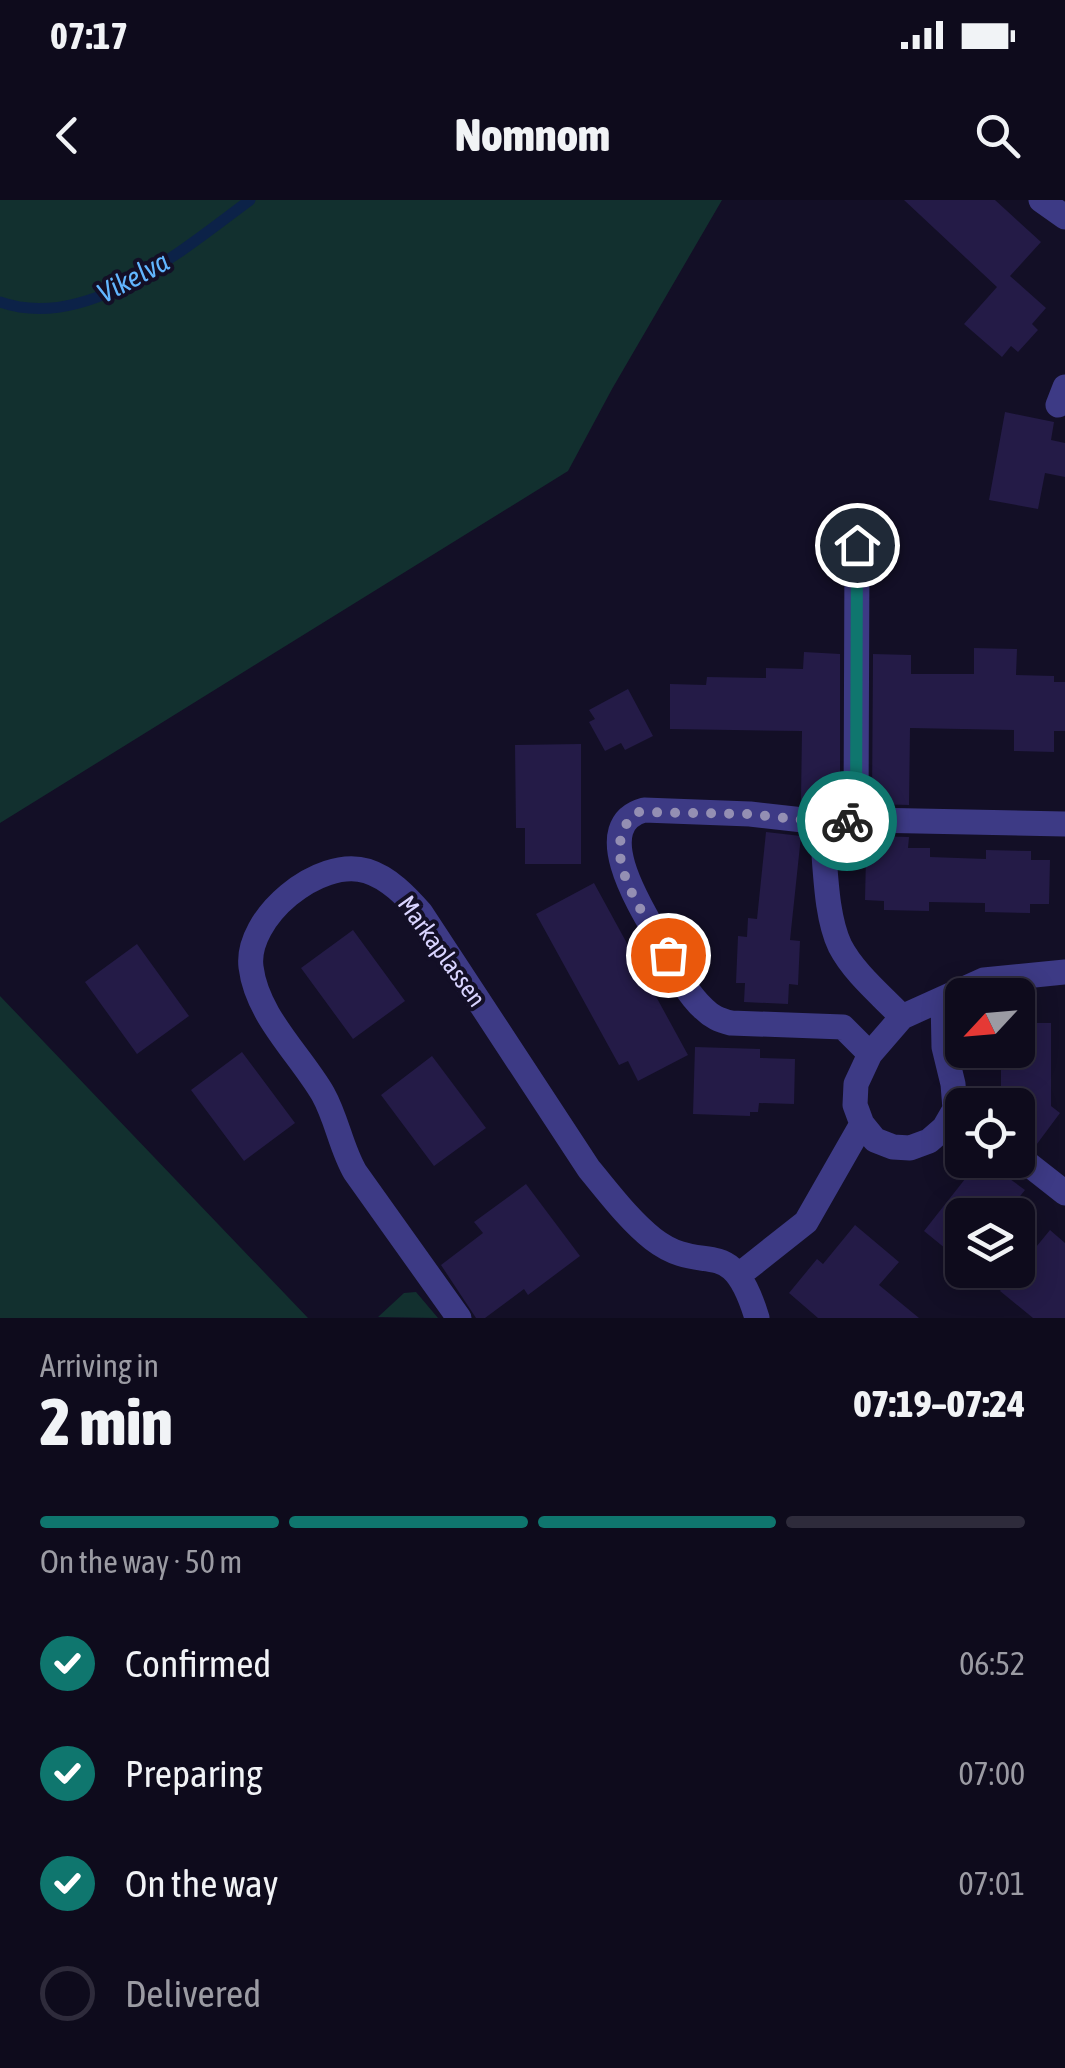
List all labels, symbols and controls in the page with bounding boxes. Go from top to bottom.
text: 07:17 [50,14,128,57]
icon: back [40,108,95,163]
icon: search [970,108,1025,163]
text: Nomnom [455,109,610,161]
water label: Vikelva [92,245,174,309]
pin [815,503,900,588]
icon: home [830,518,885,573]
courier [797,771,897,871]
icon: bike [820,794,875,849]
street label: Markaplassen [393,890,491,1012]
pin [626,913,711,998]
icon: bag [641,928,696,983]
north arrow [945,978,1035,1068]
map controls [945,978,1035,1288]
button: locate [945,1088,1035,1178]
button: layers [945,1198,1035,1288]
text: Arriving in [40,1347,159,1384]
text: 07:19–07:24 [853,1382,1025,1425]
text: 2 min [40,1384,173,1459]
text: On the way · 50 m [40,1543,242,1580]
icon: check [40,1636,95,1691]
text: Confirmed [125,1642,271,1685]
text: 06:52 [959,1645,1025,1682]
icon: check [40,1746,95,1801]
text: Preparing [125,1752,263,1795]
text: 07:00 [959,1755,1025,1792]
icon: check [40,1856,95,1911]
text: On the way [125,1862,278,1905]
text: 07:01 [959,1865,1025,1902]
text: Delivered [125,1972,261,2015]

